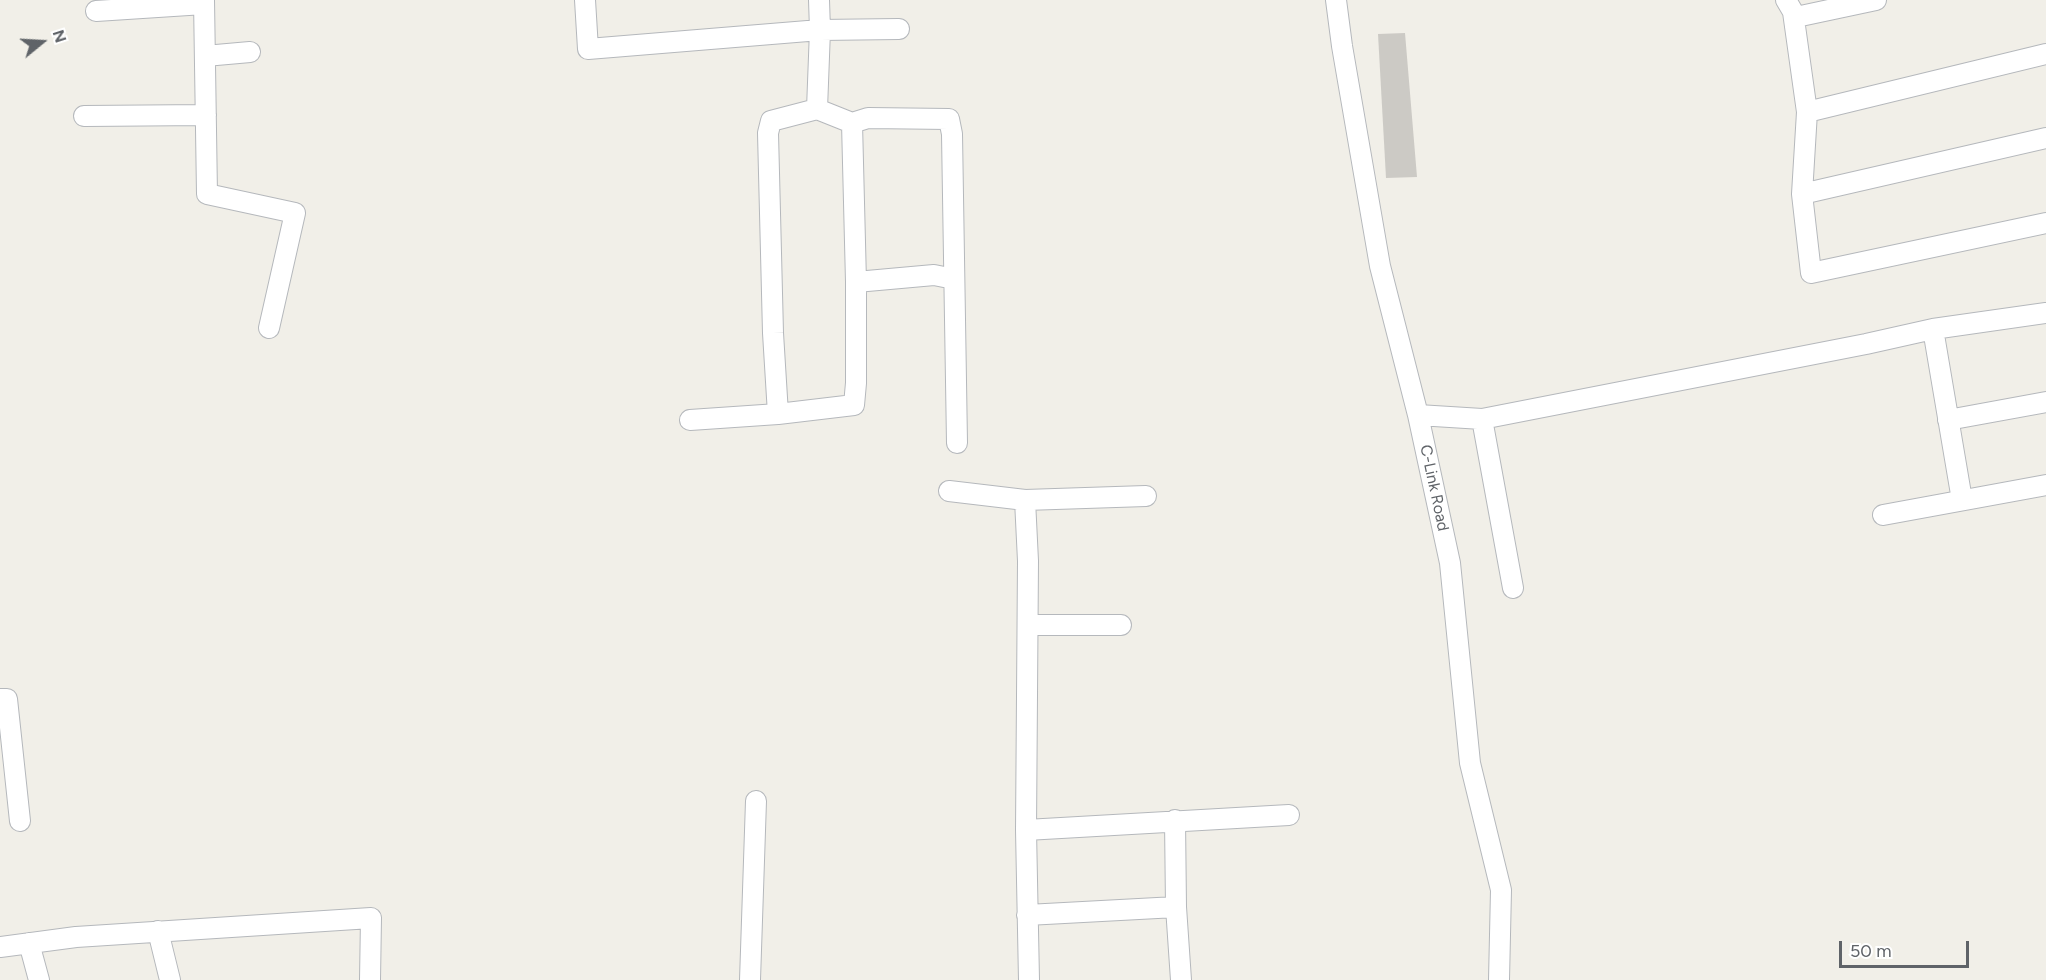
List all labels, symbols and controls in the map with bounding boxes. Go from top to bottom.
north arrow [12,12,72,72]
text: N [49,27,71,45]
street label: C-Link Road [1415,443,1453,533]
scale bar [1842,929,1972,967]
text: 50 m [1850,940,1892,962]

